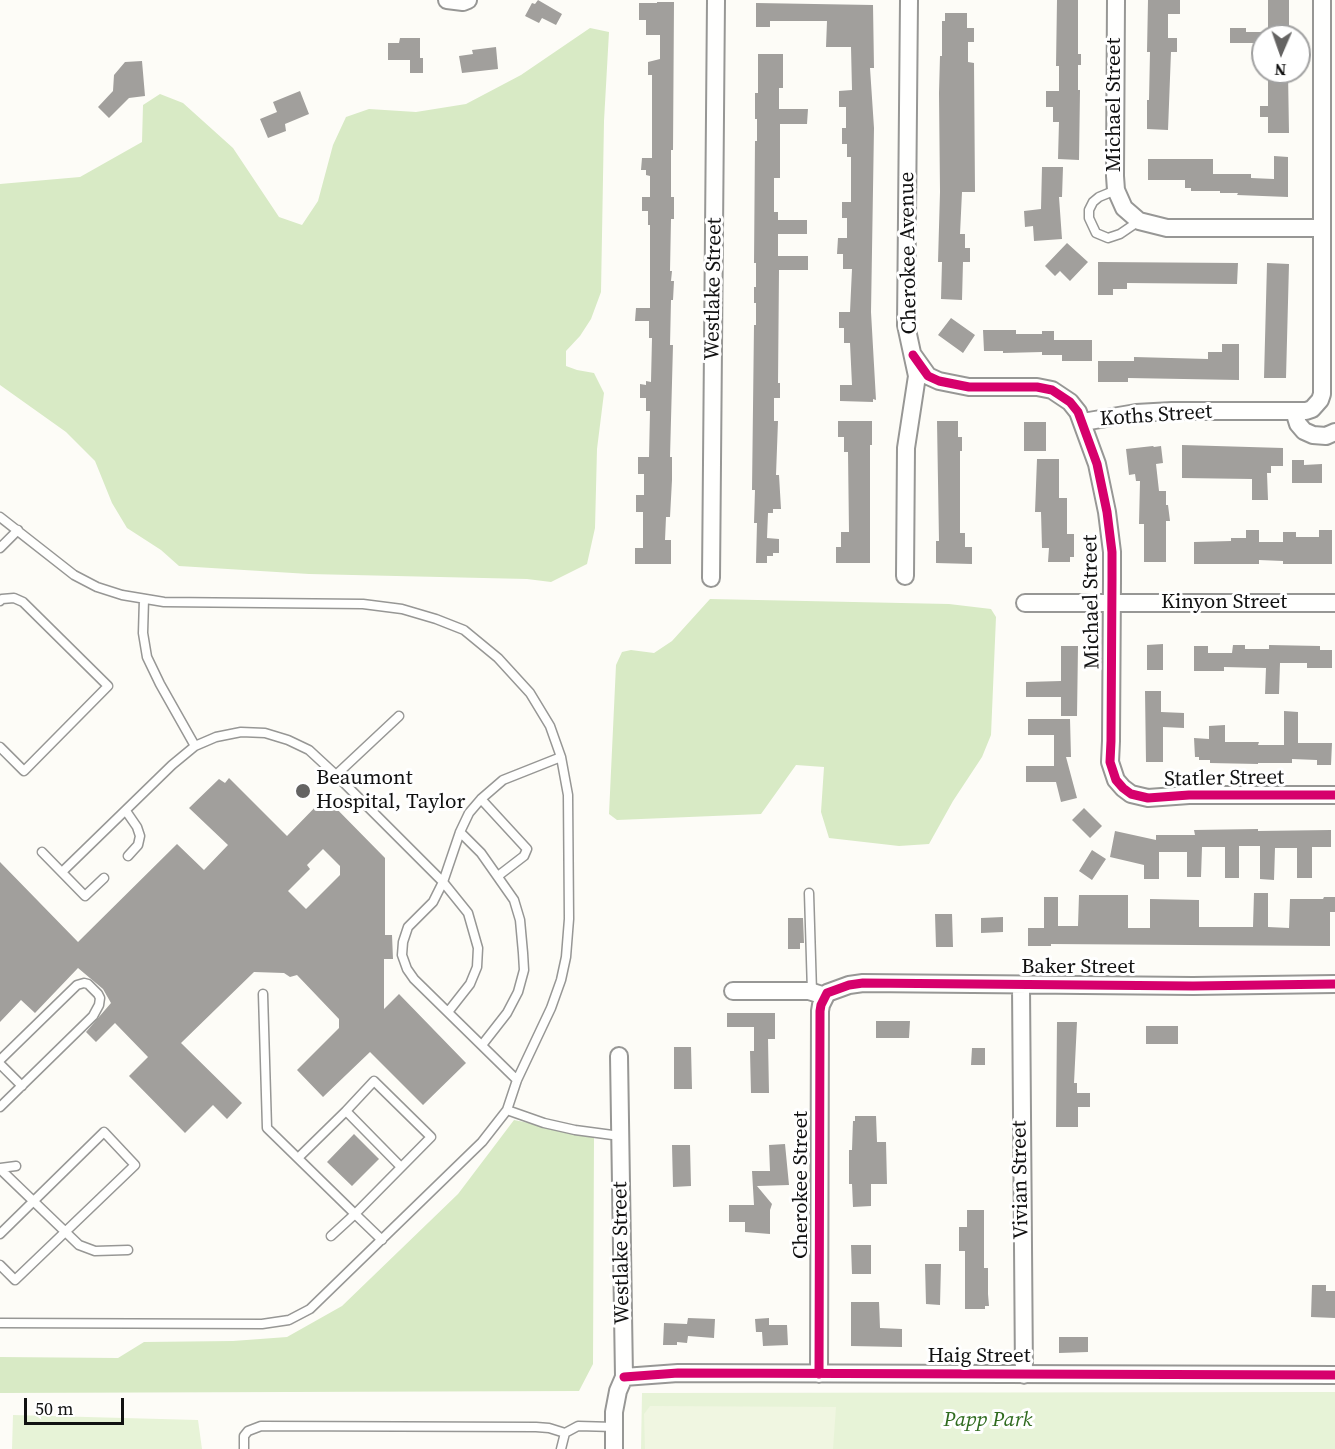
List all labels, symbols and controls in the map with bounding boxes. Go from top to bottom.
north arrow [1251,24,1311,84]
street label: Michael Street [1102,38,1128,172]
text: N [1274,59,1287,81]
street label: Cherokee Avenue [895,171,923,335]
street label: Westlake Street [700,217,728,361]
street label: Koths Street [1099,400,1213,432]
street label: Michael Street [1078,535,1106,669]
street label: Kinyon Street [1161,590,1287,616]
street label: Statler Street [1164,765,1284,793]
place label: Beaumont Hospital, Taylor [316,766,465,816]
marker: Beaumont Hospital, Taylor [294,782,312,800]
street label: Baker Street [1021,955,1135,981]
street label: Cherokee Street [789,1111,815,1259]
street label: Vivian Street [1007,1120,1035,1240]
street label: Westlake Street [608,1181,636,1325]
street label: Haig Street [927,1344,1031,1370]
scale bar [27,1386,128,1424]
text: 50 m [35,1396,73,1421]
park label: Papp Park [943,1408,1033,1434]

